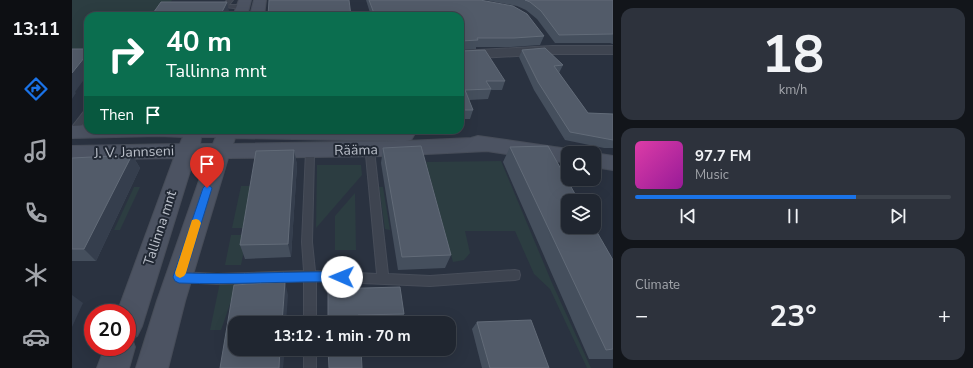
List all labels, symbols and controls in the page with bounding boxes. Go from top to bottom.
text: 13:11 [12,17,60,41]
text: 18 [762,19,824,90]
text: 40 m [166,23,232,61]
icon: right [100,28,152,80]
text: Tallinna mnt [166,59,266,83]
icon: directions [22,75,50,103]
text: km/h [779,81,807,99]
icon: arrive [142,104,164,126]
text: Then [100,105,134,125]
icon: music [22,137,50,165]
street label: Rääma [334,140,378,160]
street label: J. V. Jannseni [93,141,174,163]
map controls [561,146,601,234]
button: search [561,146,601,186]
text: 97.7 FM [695,146,751,166]
pin [190,147,224,188]
icon: arrive [196,153,218,175]
text: Music [695,166,729,184]
street label: Tallinna mnt [139,188,181,268]
button: layers [561,194,601,234]
icon: phone [22,199,50,227]
icon: previous [677,205,699,227]
icon: pause [782,205,804,227]
icon: next [887,205,909,227]
position arrow [321,256,363,298]
icon: climate [22,261,50,289]
text: Climate [635,276,680,294]
text: 23° [769,296,817,337]
text: − [635,301,648,331]
text: + [938,301,951,331]
speed limit sign: 20 [84,304,136,356]
icon: car [22,323,50,351]
text: 13:12 · 1 min · 70 m [273,326,411,346]

